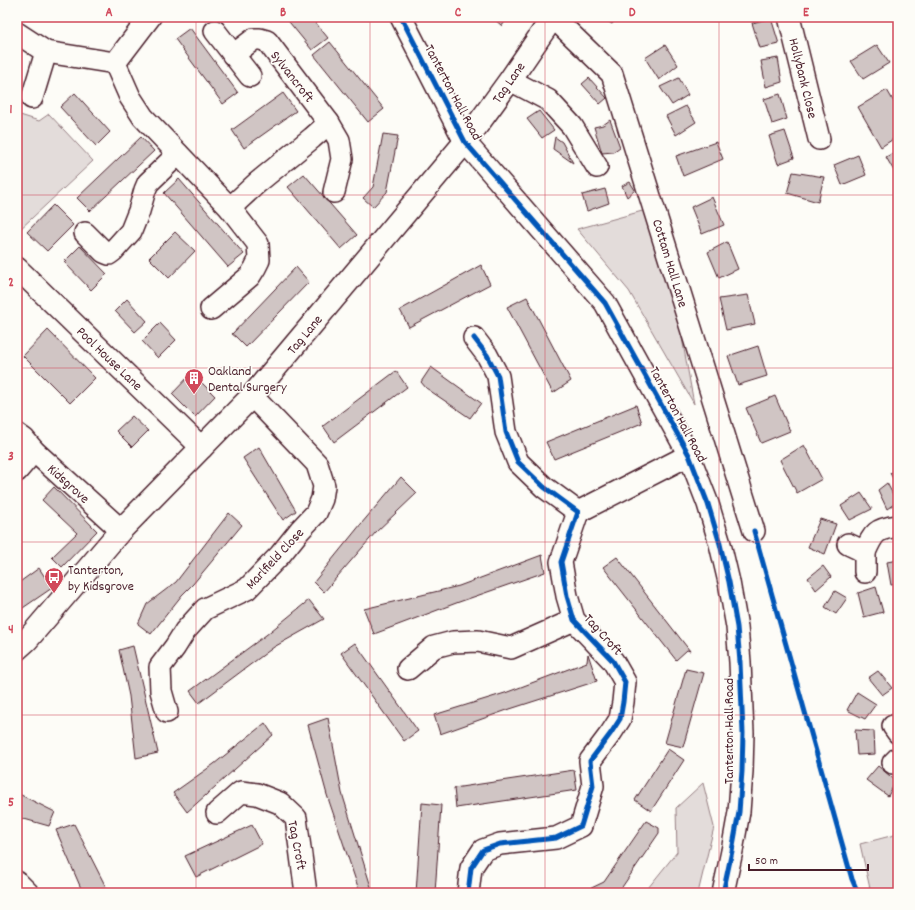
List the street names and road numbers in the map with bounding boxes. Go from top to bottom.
street label: Hollybank Close [782,36,822,121]
street label: Tanterton Hall Road [419,41,486,144]
street label: Sylvancroft [265,47,318,108]
street label: Tag Lane [488,58,531,108]
street label: Cottam Hall Lane [646,217,692,310]
street label: Tag Lane [283,311,328,360]
street label: Pool House Lane [71,323,146,396]
street label: Tanterton Hall Road [644,363,711,466]
street label: Kidsgrove [42,460,93,509]
street label: Marlfield Close [242,524,309,595]
street label: Tag Croft [578,610,627,661]
street label: Tanterton Hall Road [720,678,740,784]
street label: Tag Croft [281,819,311,872]

